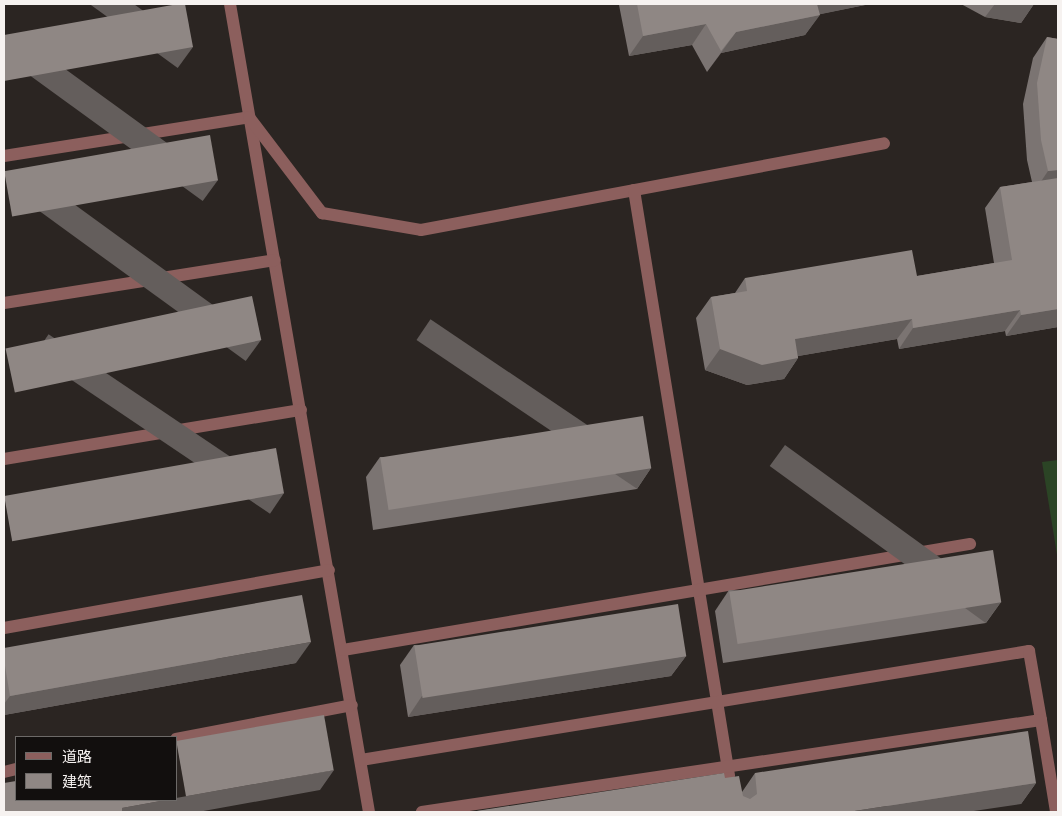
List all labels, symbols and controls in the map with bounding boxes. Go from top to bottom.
legend [15,736,178,801]
text: 道路 [62,748,92,765]
text: 建筑 [62,773,92,790]

